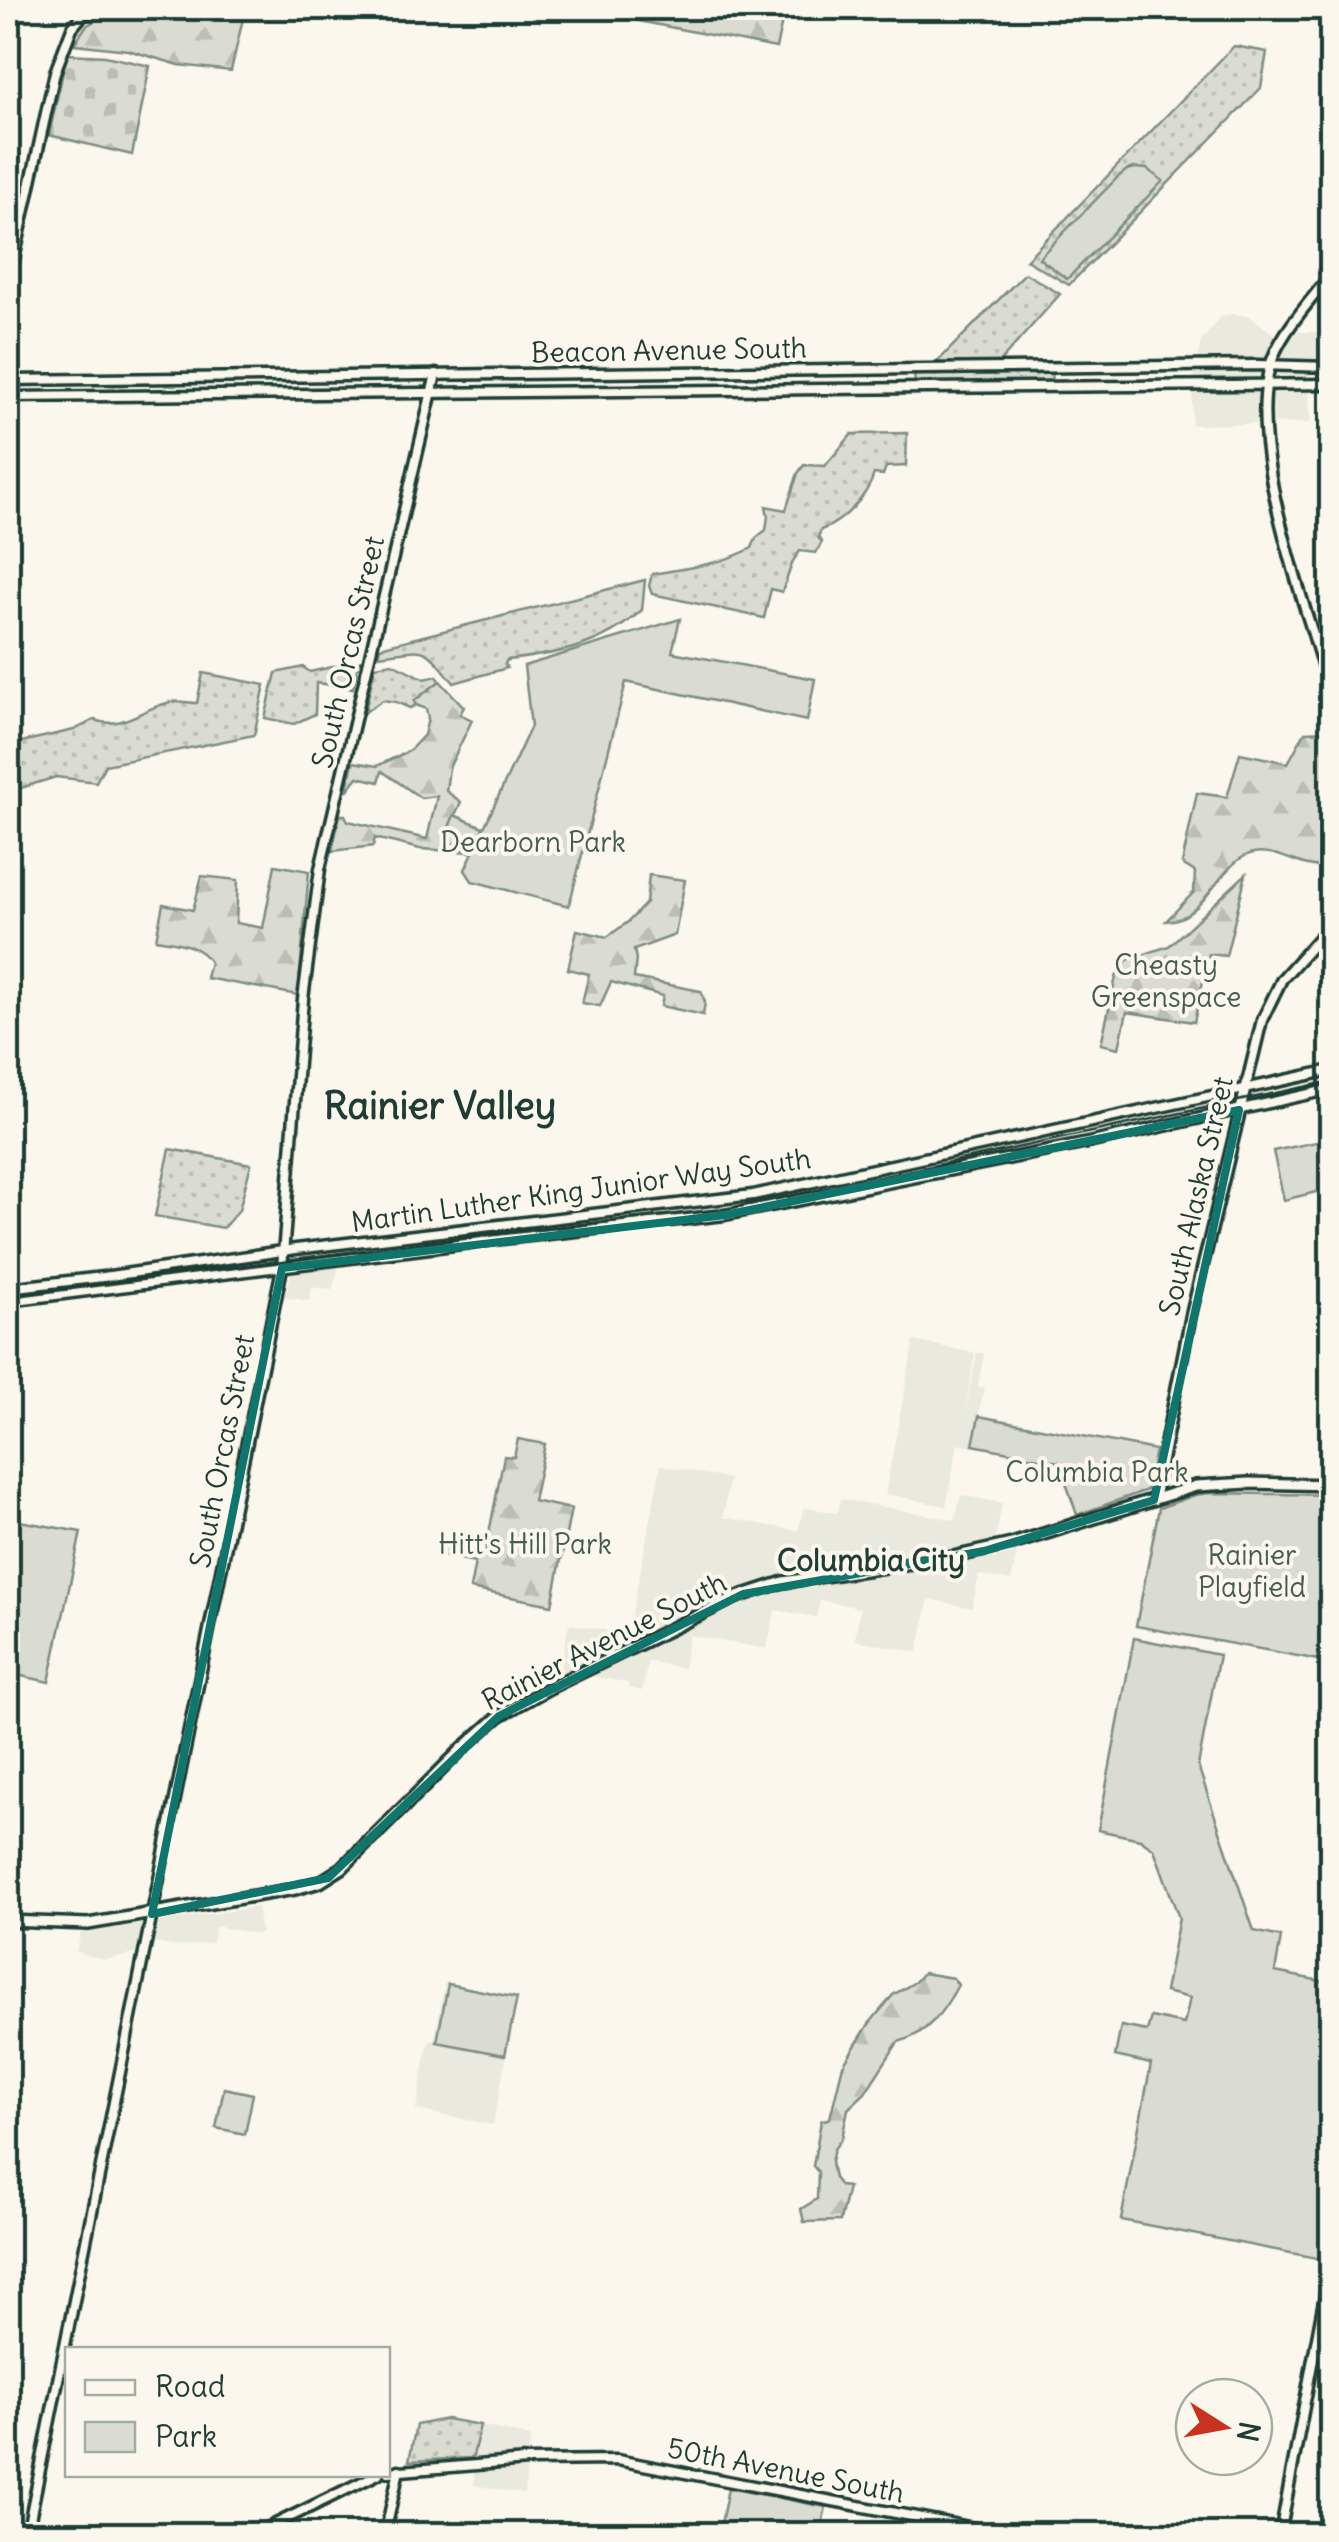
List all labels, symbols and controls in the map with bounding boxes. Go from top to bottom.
street label: Beacon Avenue South [531,330,807,370]
street label: South Orcas Street [304,533,392,771]
park label: Dearborn Park [440,824,626,860]
park label: Cheasty Greenspace [1091,947,1241,1015]
street label: South Alaska Street [1151,1073,1241,1319]
district label: Rainier Valley [324,1082,556,1129]
street label: Martin Luther King Junior Way South [349,1140,813,1240]
street label: South Orcas Street [182,1331,262,1571]
park label: Columbia Park [1005,1454,1189,1490]
park label: Hitt's Hill Park [438,1526,612,1562]
park label: Rainier Playfield [1198,1537,1306,1605]
district label: Columbia City [777,1541,965,1579]
street label: Rainier Avenue South [476,1564,732,1718]
legend [65,2347,390,2477]
text: Road [155,2367,225,2405]
north arrow [1174,2377,1274,2477]
text: Park [155,2417,217,2455]
text: N [1229,2419,1268,2445]
street label: 50th Avenue South [664,2429,908,2511]

